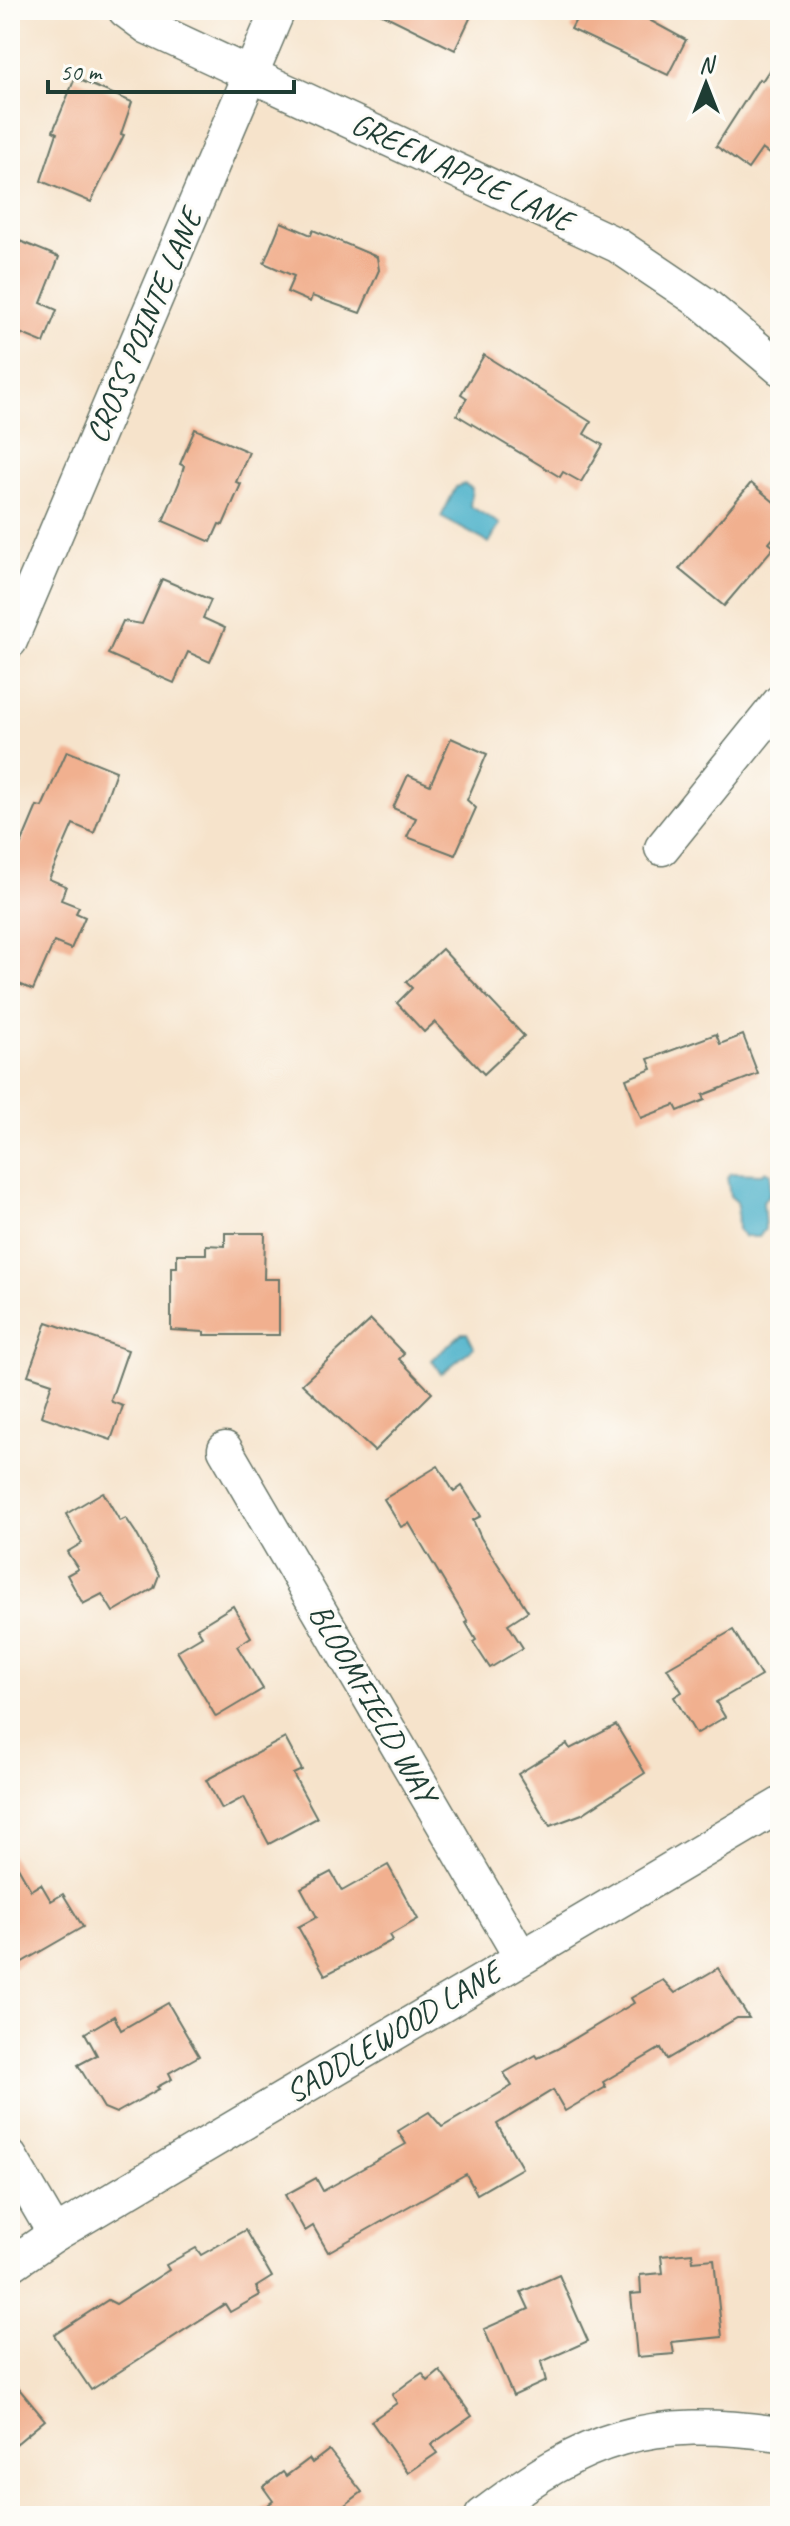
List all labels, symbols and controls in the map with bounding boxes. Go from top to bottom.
scale bar [48,44,294,94]
north arrow [666,44,746,124]
text: N [699,51,716,79]
text: 50 m [60,57,103,87]
street label: GREEN APPLE LANE [345,103,583,243]
street label: CROSS POINTE LANE [76,199,213,449]
street label: BLOOMFIELD WAY [299,1596,449,1814]
street label: SADDLEWOOD LANE [278,1949,512,2112]

